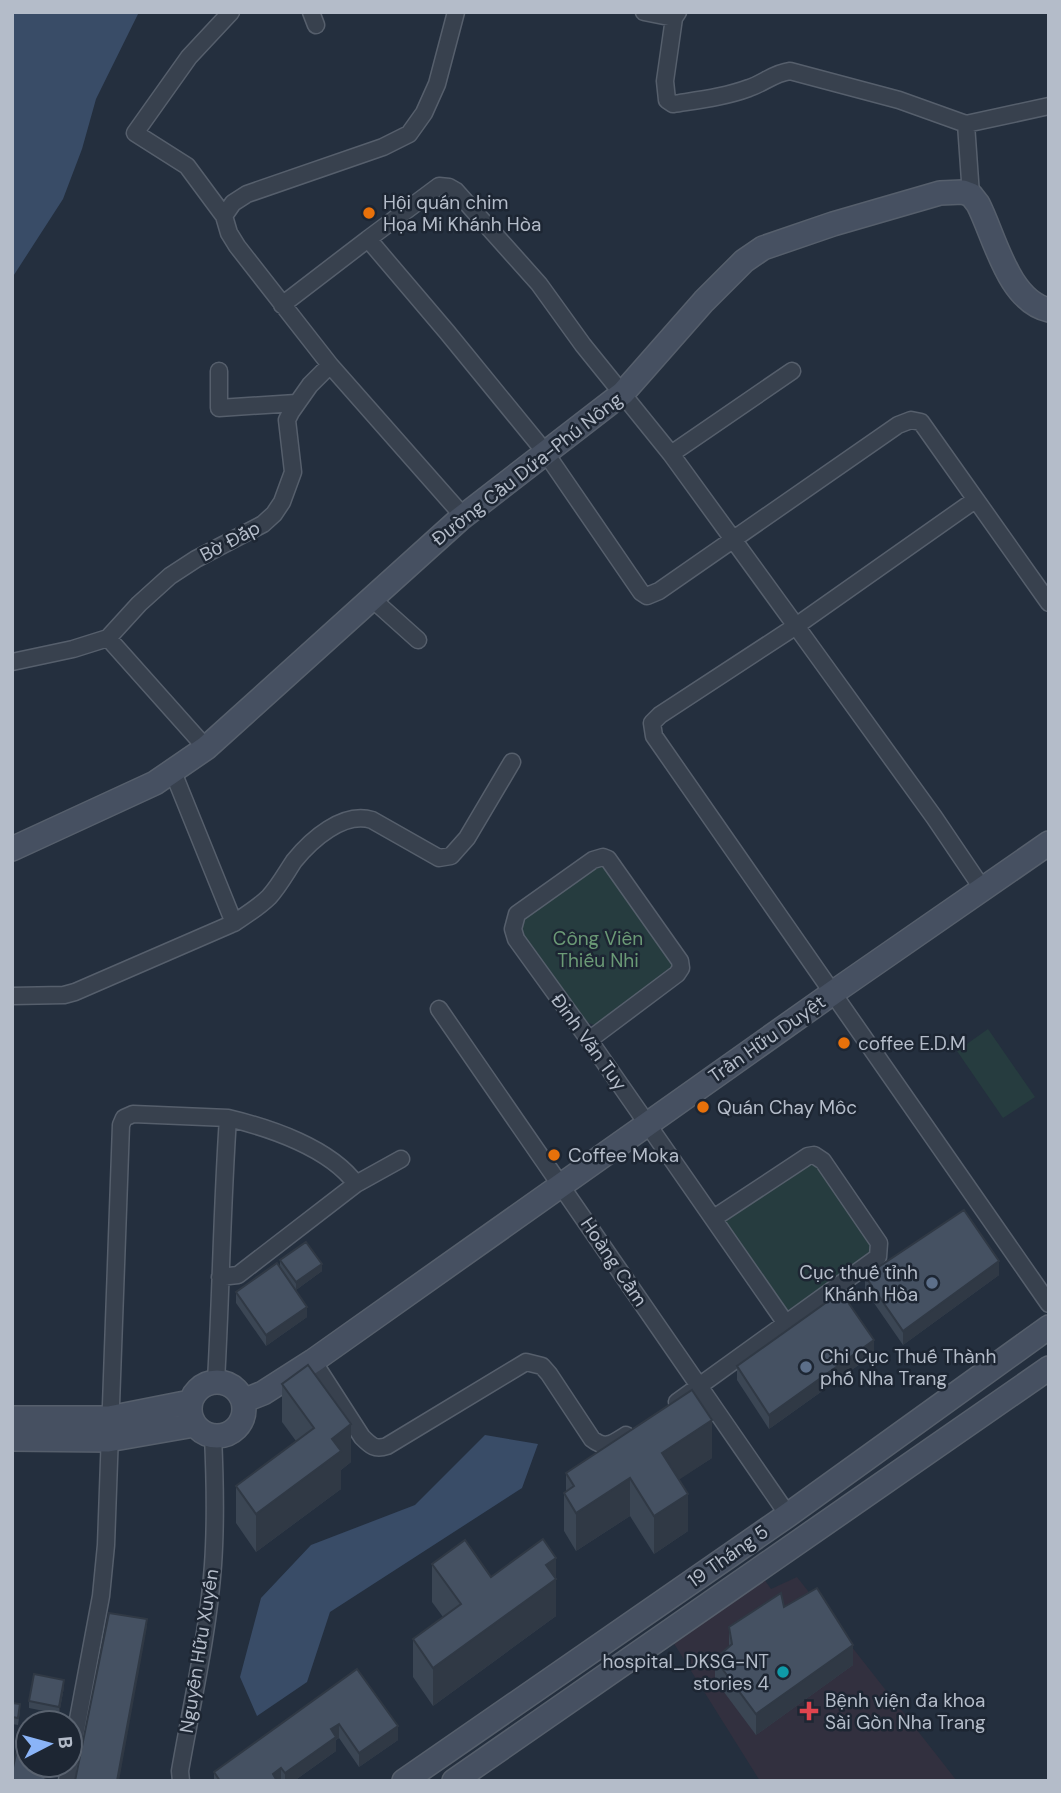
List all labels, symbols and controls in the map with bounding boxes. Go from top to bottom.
place label: Hội quán chim Họa Mi Khánh Hòa [383,190,541,237]
marker: Hội quán chim Họa Mi Khánh Hòa [361,205,377,221]
street label: Đường Cầu Dứa-Phú Nông [427,386,628,551]
street label: Bờ Đắp [196,515,264,567]
park label: Công Viên Thiếu Nhi [553,926,643,973]
street label: Đinh Văn Tuy [545,989,633,1096]
street label: Trần Hữu Duyệt [704,989,830,1089]
place label: coffee E.D.M [858,1031,966,1056]
marker: coffee E.D.M [836,1035,852,1051]
place label: Quán Chay Môc [717,1095,857,1120]
marker: Quán Chay Môc [695,1099,711,1115]
place label: Coffee Moka [568,1143,679,1168]
marker: Coffee Moka [546,1147,562,1163]
street label: Hoàng Cầm [575,1213,653,1311]
place label: Cục thuế tỉnh Khánh Hòa [799,1260,918,1307]
marker: Cục thuế tỉnh Khánh Hòa [924,1275,940,1291]
place label: Chi Cục Thuế Thành phố Nha Trang [820,1344,996,1391]
marker: Chi Cục Thuế Thành phố Nha Trang [798,1359,814,1375]
street label: 19 Tháng 5 [683,1519,773,1593]
street label: Nguyễn Hữu Xuyến [174,1567,224,1735]
place label: hospital_DKSG-NT stories 4 [603,1649,769,1696]
marker: hospital_DKSG-NT stories 4 [775,1664,791,1680]
place label: Bệnh viện đa khoa Sài Gòn Nha Trang [825,1688,986,1735]
marker: Bệnh viện đa khoa Sài Gòn Nha Trang [799,1701,819,1721]
north arrow [14,1709,84,1779]
text: B [52,1735,78,1750]

